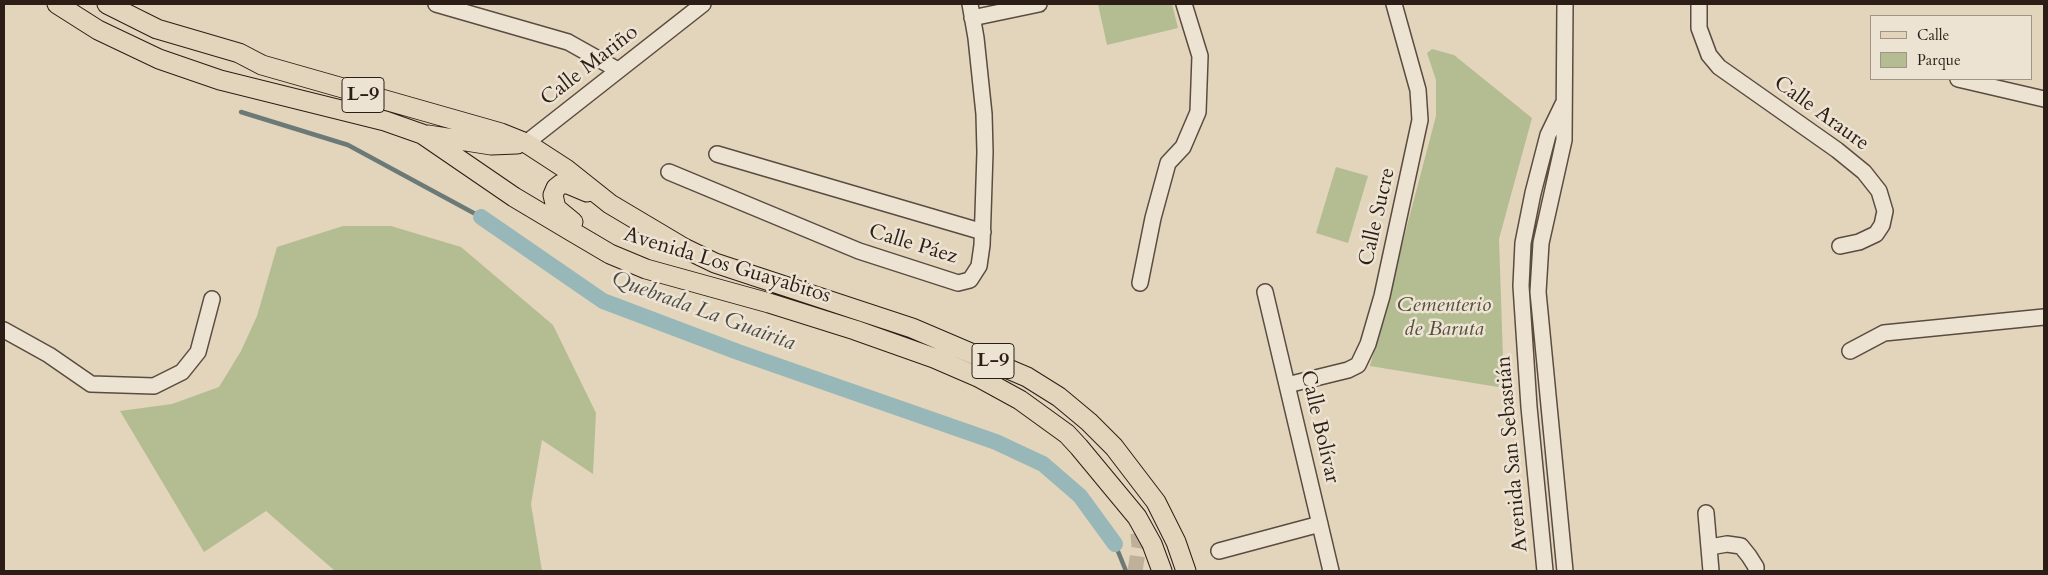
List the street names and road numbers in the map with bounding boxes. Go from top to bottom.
street label: Calle Mariño [536,20,644,112]
street label: Calle Araure [1769,71,1873,157]
road number: L-9 [342,78,384,112]
street label: Calle Sucre [1354,166,1402,268]
street label: Calle Páez [866,220,960,270]
street label: Avenida Los Guayabitos [620,223,834,309]
road number: L-9 [972,344,1014,378]
street label: Avenida San Sebastián [1492,355,1534,553]
street label: Calle Bolívar [1294,368,1344,486]

